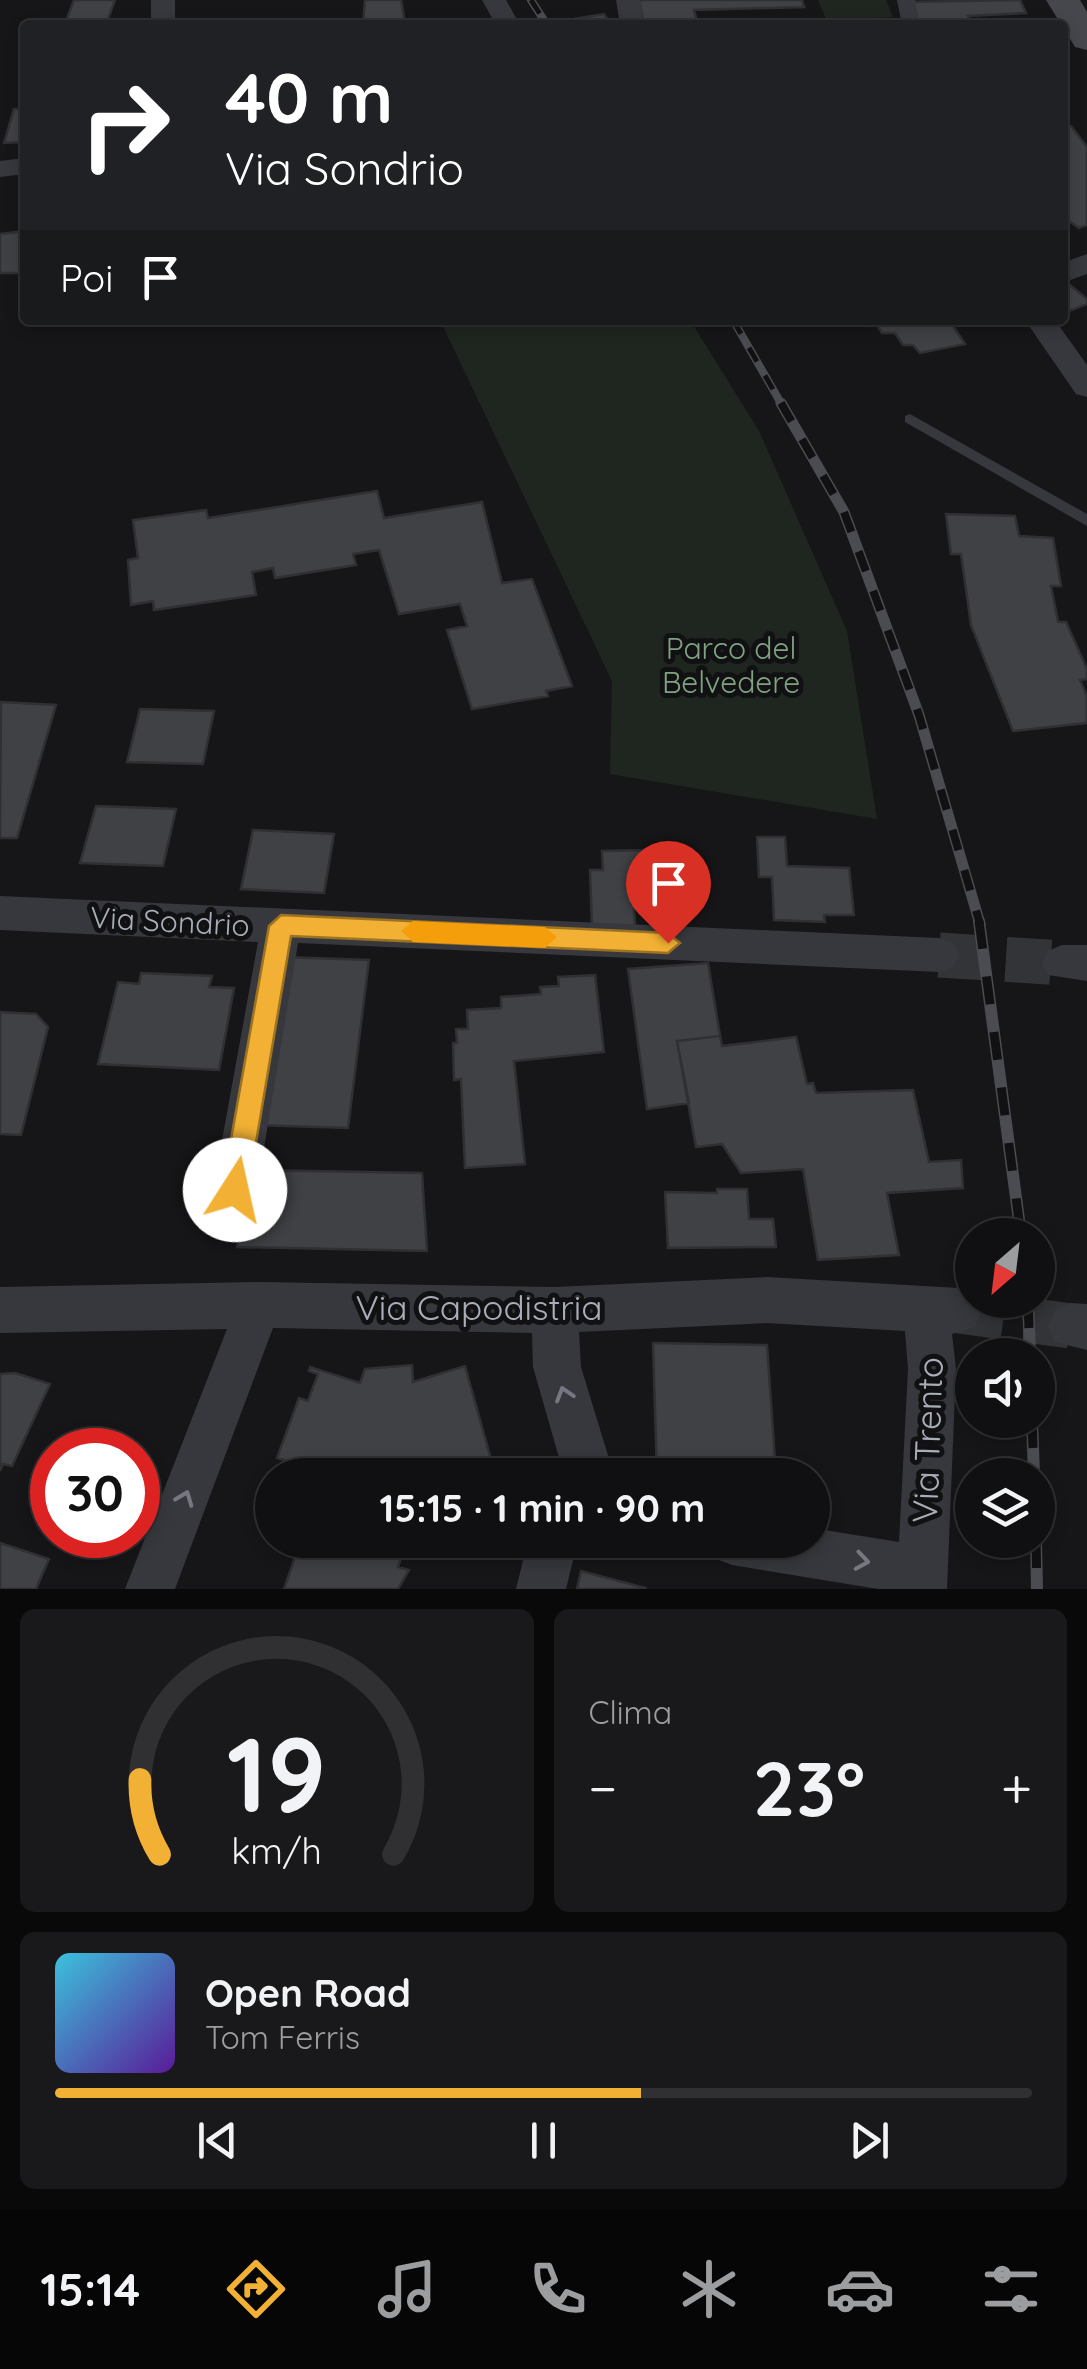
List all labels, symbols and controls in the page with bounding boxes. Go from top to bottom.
text: 40 m [225,53,393,141]
icon: right [60,60,190,190]
text: Via Sondrio [225,140,464,196]
icon: arrive [133,250,188,305]
text: Poi [60,254,113,302]
park label: Parco del Belvedere [662,629,800,701]
pin [626,841,711,944]
icon: arrive [641,856,696,911]
street label: Via Sondrio [89,898,251,944]
position arrow [183,1138,287,1242]
north arrow [955,1218,1055,1318]
map controls [955,1218,1055,1558]
street label: Via Capodistria [355,1285,603,1329]
button: sound [955,1338,1055,1438]
street label: Via Trento [902,1356,952,1524]
one-way arrow [555,1386,576,1403]
speed limit sign: 30 [30,1428,160,1558]
button: layers [955,1458,1055,1558]
text: 15:15 · 1 min · 90 m [380,1484,705,1532]
one-way arrow [173,1490,193,1508]
one-way arrow [853,1550,870,1571]
text: Clima [589,1692,672,1732]
text: 19 [227,1708,327,1838]
text: 23° [753,1741,865,1835]
text: − [589,1753,617,1822]
text: + [1001,1753,1032,1822]
text: km/h [231,1828,322,1873]
text: Open Road [205,1969,411,2017]
text: Tom Ferris [205,2017,360,2057]
icon: previous [190,2113,245,2168]
icon: pause [516,2113,571,2168]
icon: next [842,2113,897,2168]
icon: directions [221,2254,291,2324]
icon: music [372,2254,442,2324]
icon: phone [523,2254,593,2324]
icon: climate [674,2254,744,2324]
icon: car [825,2254,895,2324]
icon: filters [976,2254,1046,2324]
text: 15:14 [41,2261,140,2317]

